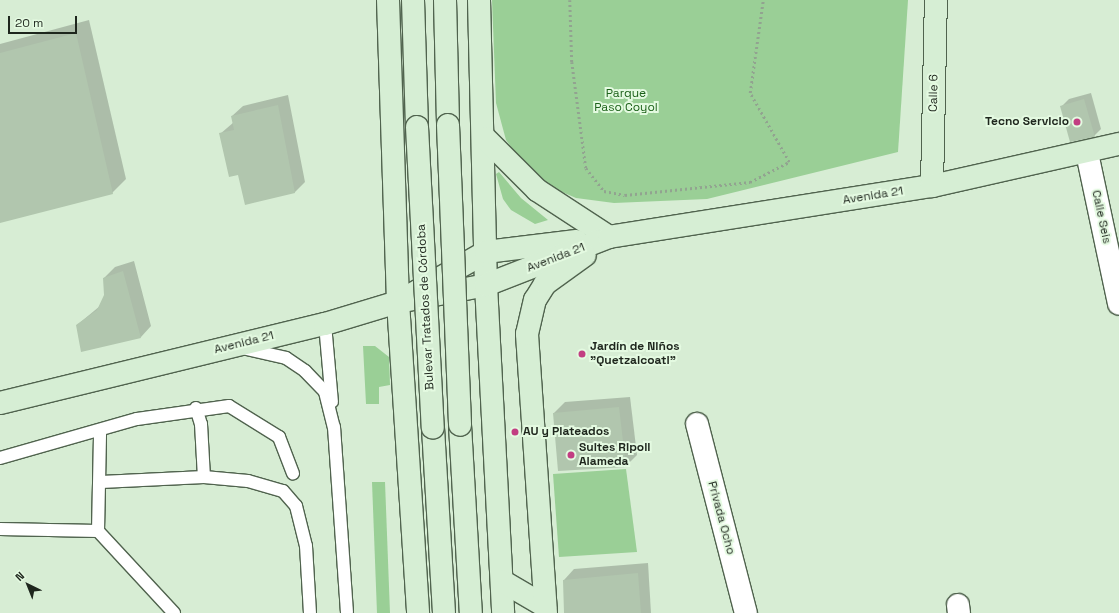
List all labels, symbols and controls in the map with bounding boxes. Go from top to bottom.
scale bar [10,8,79,34]
text: 20 m [15,15,43,31]
street label: Calle 6 [926,74,942,112]
park label: Parque Paso Coyol [594,87,658,115]
place label: Tecno Servicio [985,115,1069,129]
marker: Tecno Servicio [1072,117,1082,127]
street label: Avenida 21 [842,184,904,208]
street label: Calle Seis [1088,189,1114,245]
street label: Bulevar Tratados de Córdoba [414,223,438,391]
street label: Avenida 21 [525,240,587,276]
street label: Avenida 21 [213,329,275,357]
place label: Jardín de Niños "Quetzalcoatl" [590,340,680,368]
marker: Jardín de Niños "Quetzalcoatl" [577,349,587,359]
place label: AU y Plateados [523,425,609,439]
marker: AU y Plateados [510,427,520,437]
place label: Suites Ripoll Alameda [579,441,651,469]
marker: Suites Ripoll Alameda [566,450,576,460]
street label: Privada Ocho [704,480,738,556]
north arrow [8,565,48,605]
text: N [12,569,27,584]

